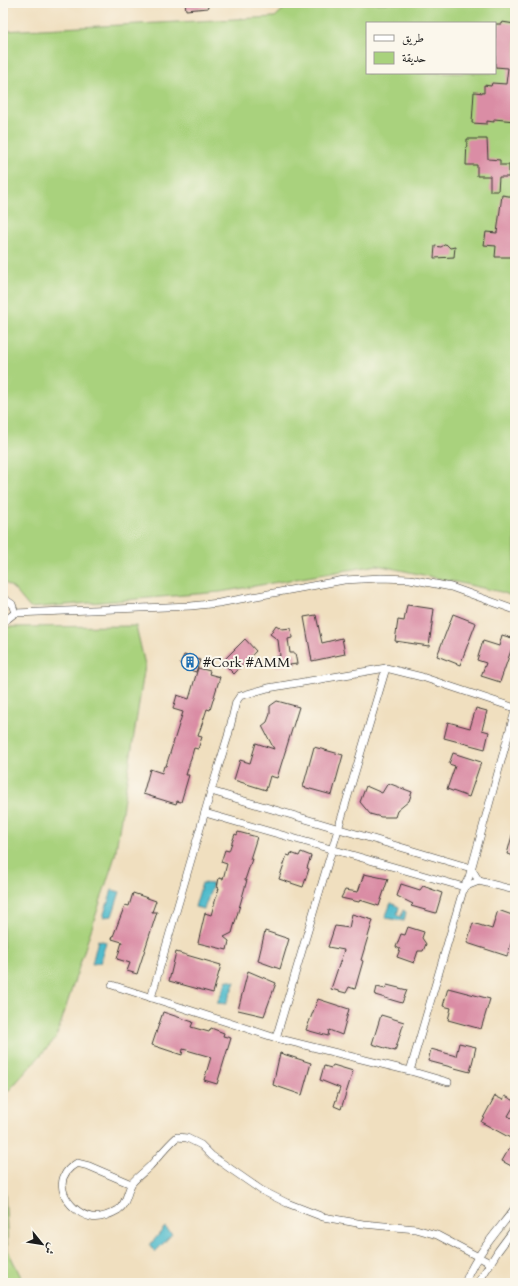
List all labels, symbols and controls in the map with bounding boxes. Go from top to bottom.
legend [366,22,496,74]
text: طريق [402,30,424,46]
text: حديقة [402,50,426,66]
building icon: #Cork #AMM [180,652,200,672]
place label: #Cork #AMM [203,653,290,672]
north arrow [22,1224,62,1264]
text: ش [41,1240,59,1257]

